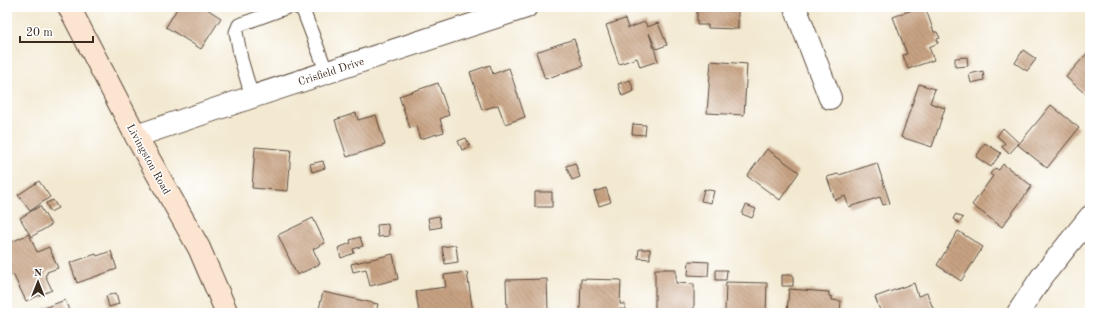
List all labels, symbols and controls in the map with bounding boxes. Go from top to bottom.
scale bar [20,18,93,44]
text: 20 m [26,27,53,39]
street label: Crisfield Drive [297,57,366,88]
street label: Livingston Road [124,123,172,197]
north arrow [18,262,58,302]
text: N [34,268,43,279]

